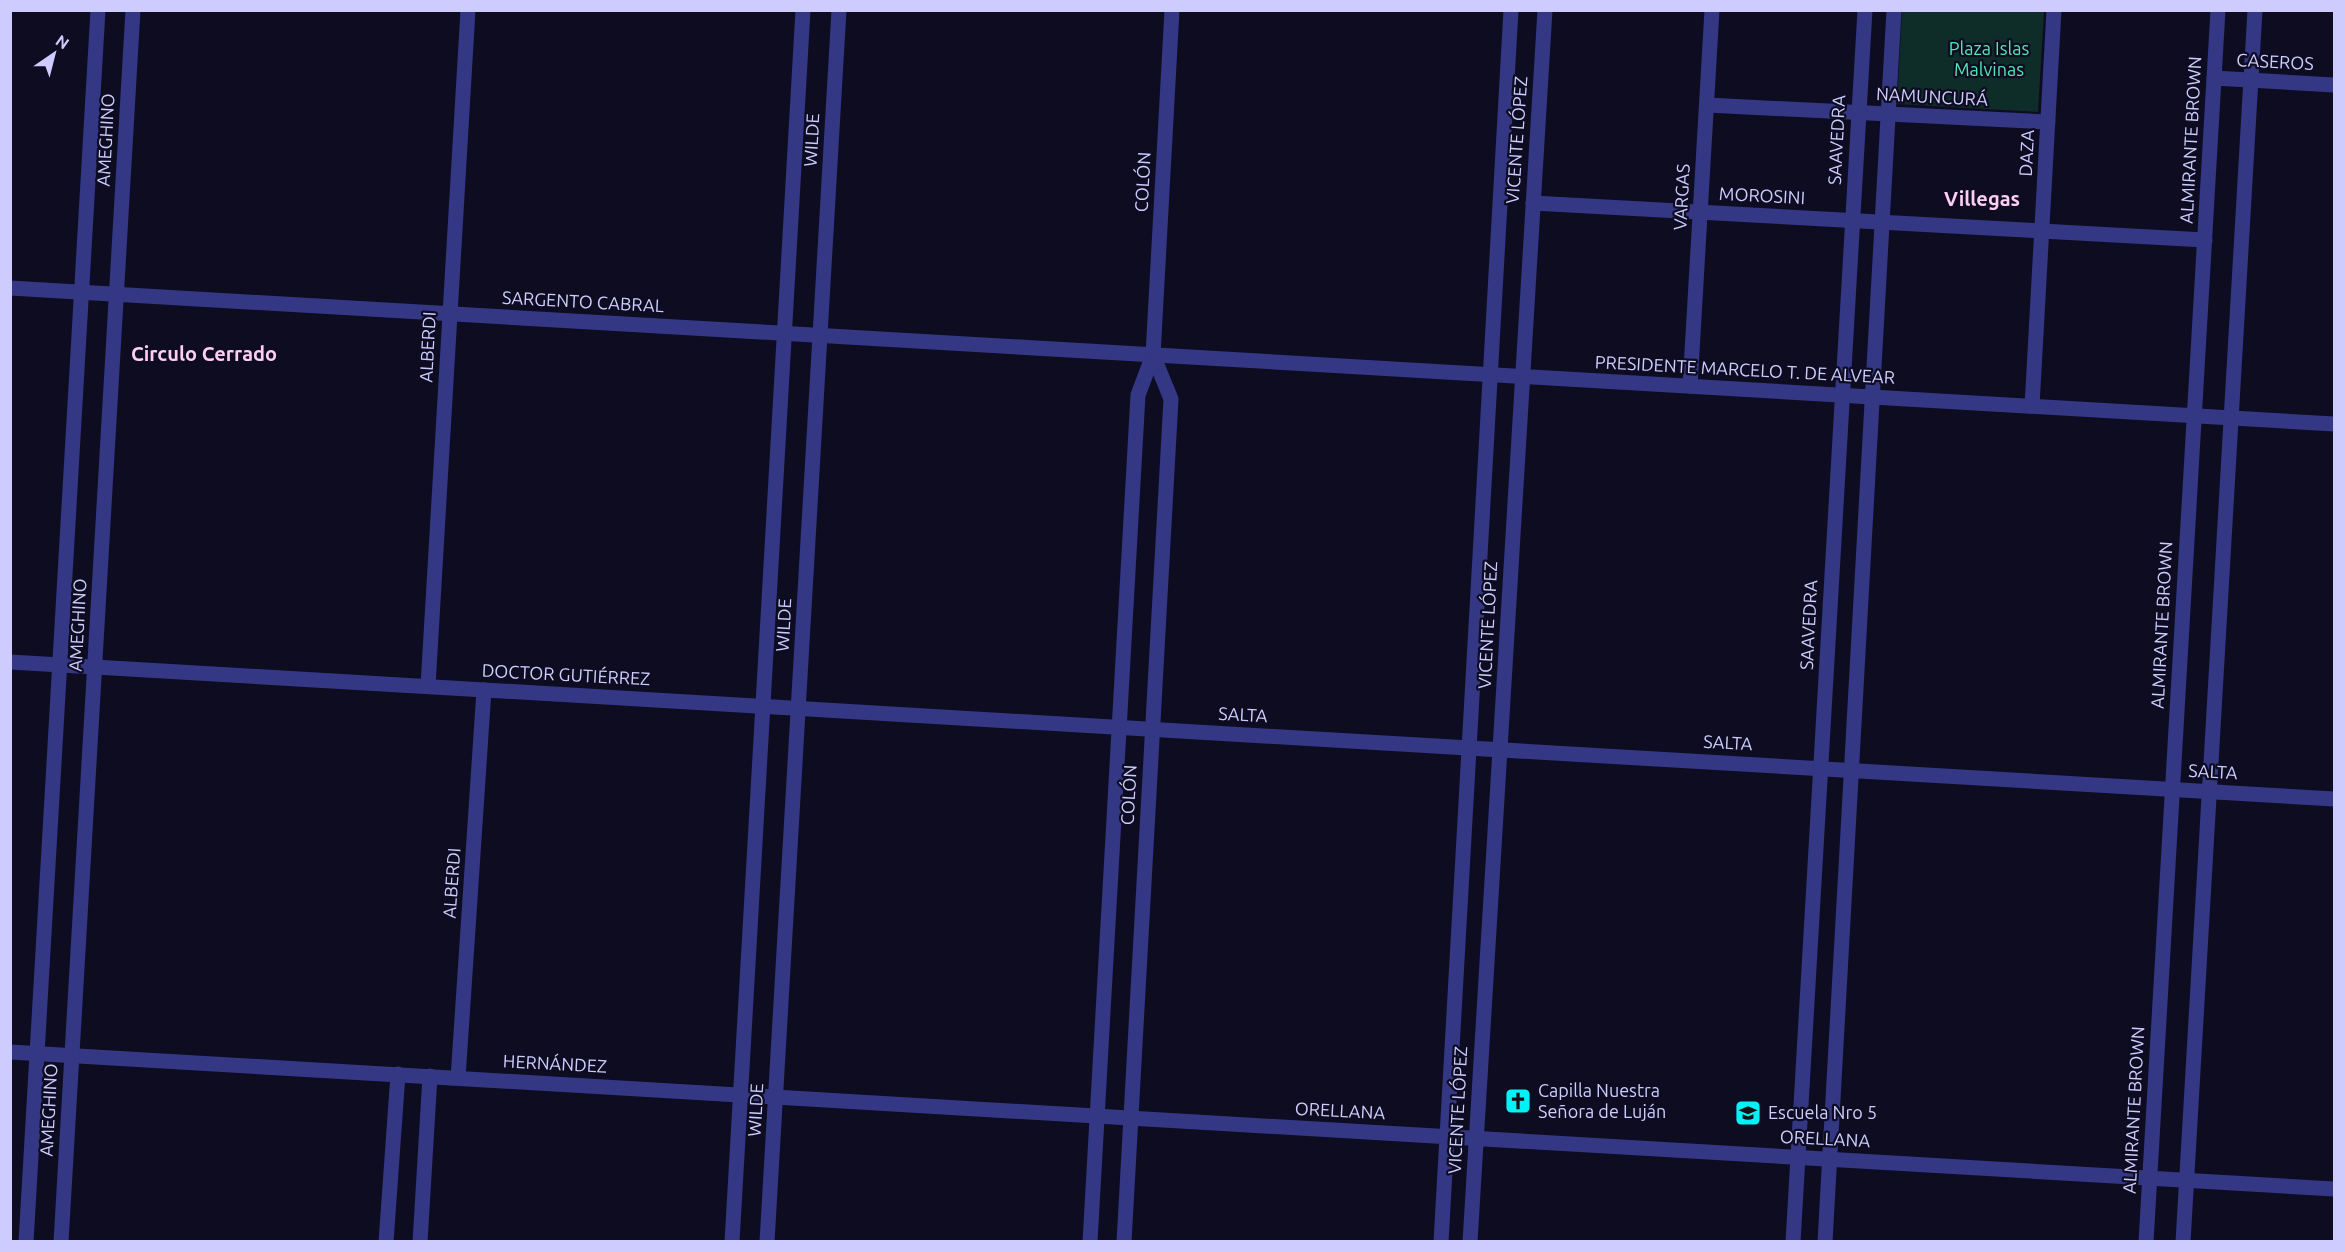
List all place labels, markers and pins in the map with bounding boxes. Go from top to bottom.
place label: Capilla Nuestra Señora de Luján [1538,1080,1666,1121]
church icon: Capilla Nuestra Señora de Luján [1503,1086,1533,1116]
school or university icon: Escuela Nro 5 [1733,1098,1763,1128]
place label: Escuela Nro 5 [1768,1102,1877,1122]

